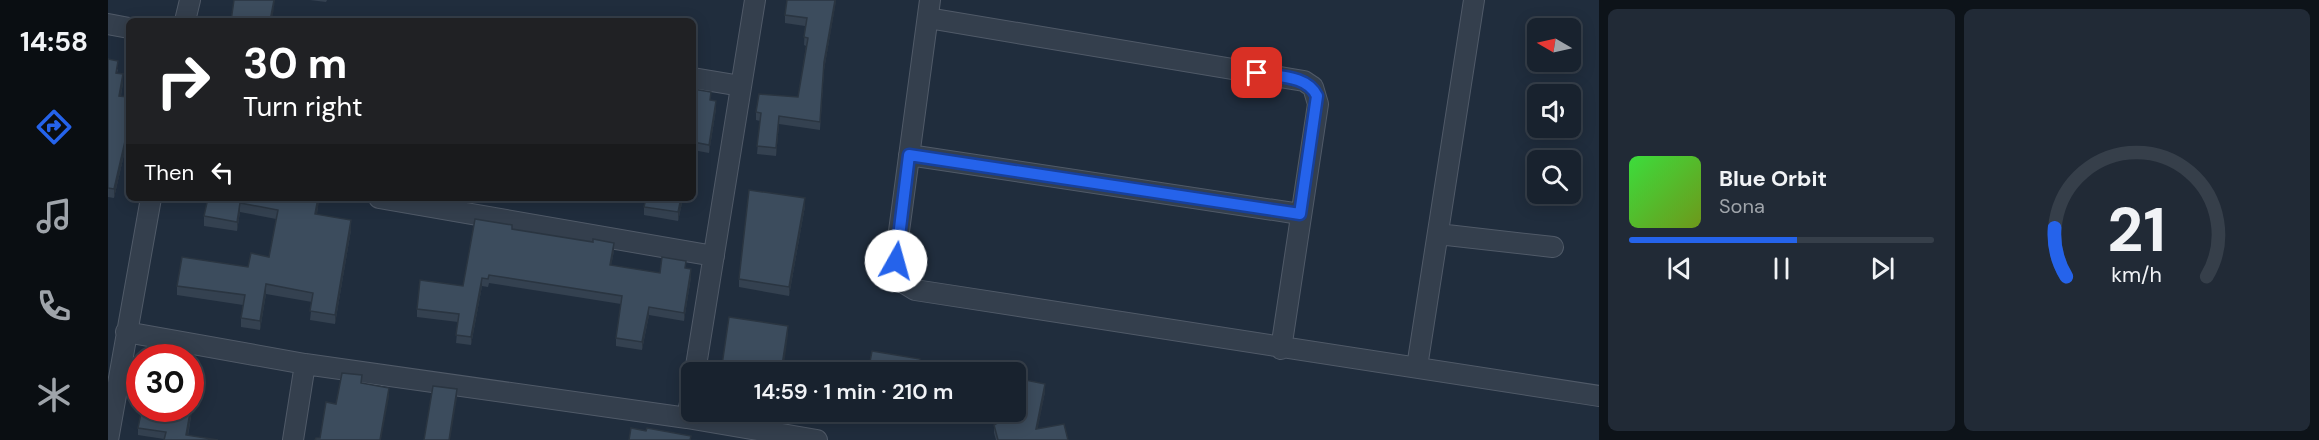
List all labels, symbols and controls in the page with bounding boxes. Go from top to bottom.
north arrow [1527,18,1581,72]
map controls [1527,18,1581,204]
text: 14:58 [20,24,88,59]
text: 30 m [243,36,347,91]
icon: right [144,42,222,120]
pin [1231,47,1282,98]
icon: arrive [1240,56,1273,89]
button: sound [1527,84,1581,138]
text: Turn right [243,89,363,124]
icon: directions [33,106,75,148]
button: search [1527,150,1581,204]
icon: left [206,156,239,189]
text: Then [144,158,194,187]
text: Blue Orbit [1719,164,1827,193]
text: 21 [2107,189,2166,270]
text: Sona [1719,193,1765,219]
icon: music [33,195,75,237]
position arrow [864,229,928,293]
icon: previous [1663,252,1696,285]
icon: pause [1765,252,1798,285]
icon: next [1866,252,1899,285]
text: km/h [2111,261,2162,289]
icon: phone [33,285,75,327]
speed limit sign: 30 [126,344,204,422]
icon: climate [33,374,75,416]
text: 14:59 · 1 min · 210 m [754,377,953,406]

